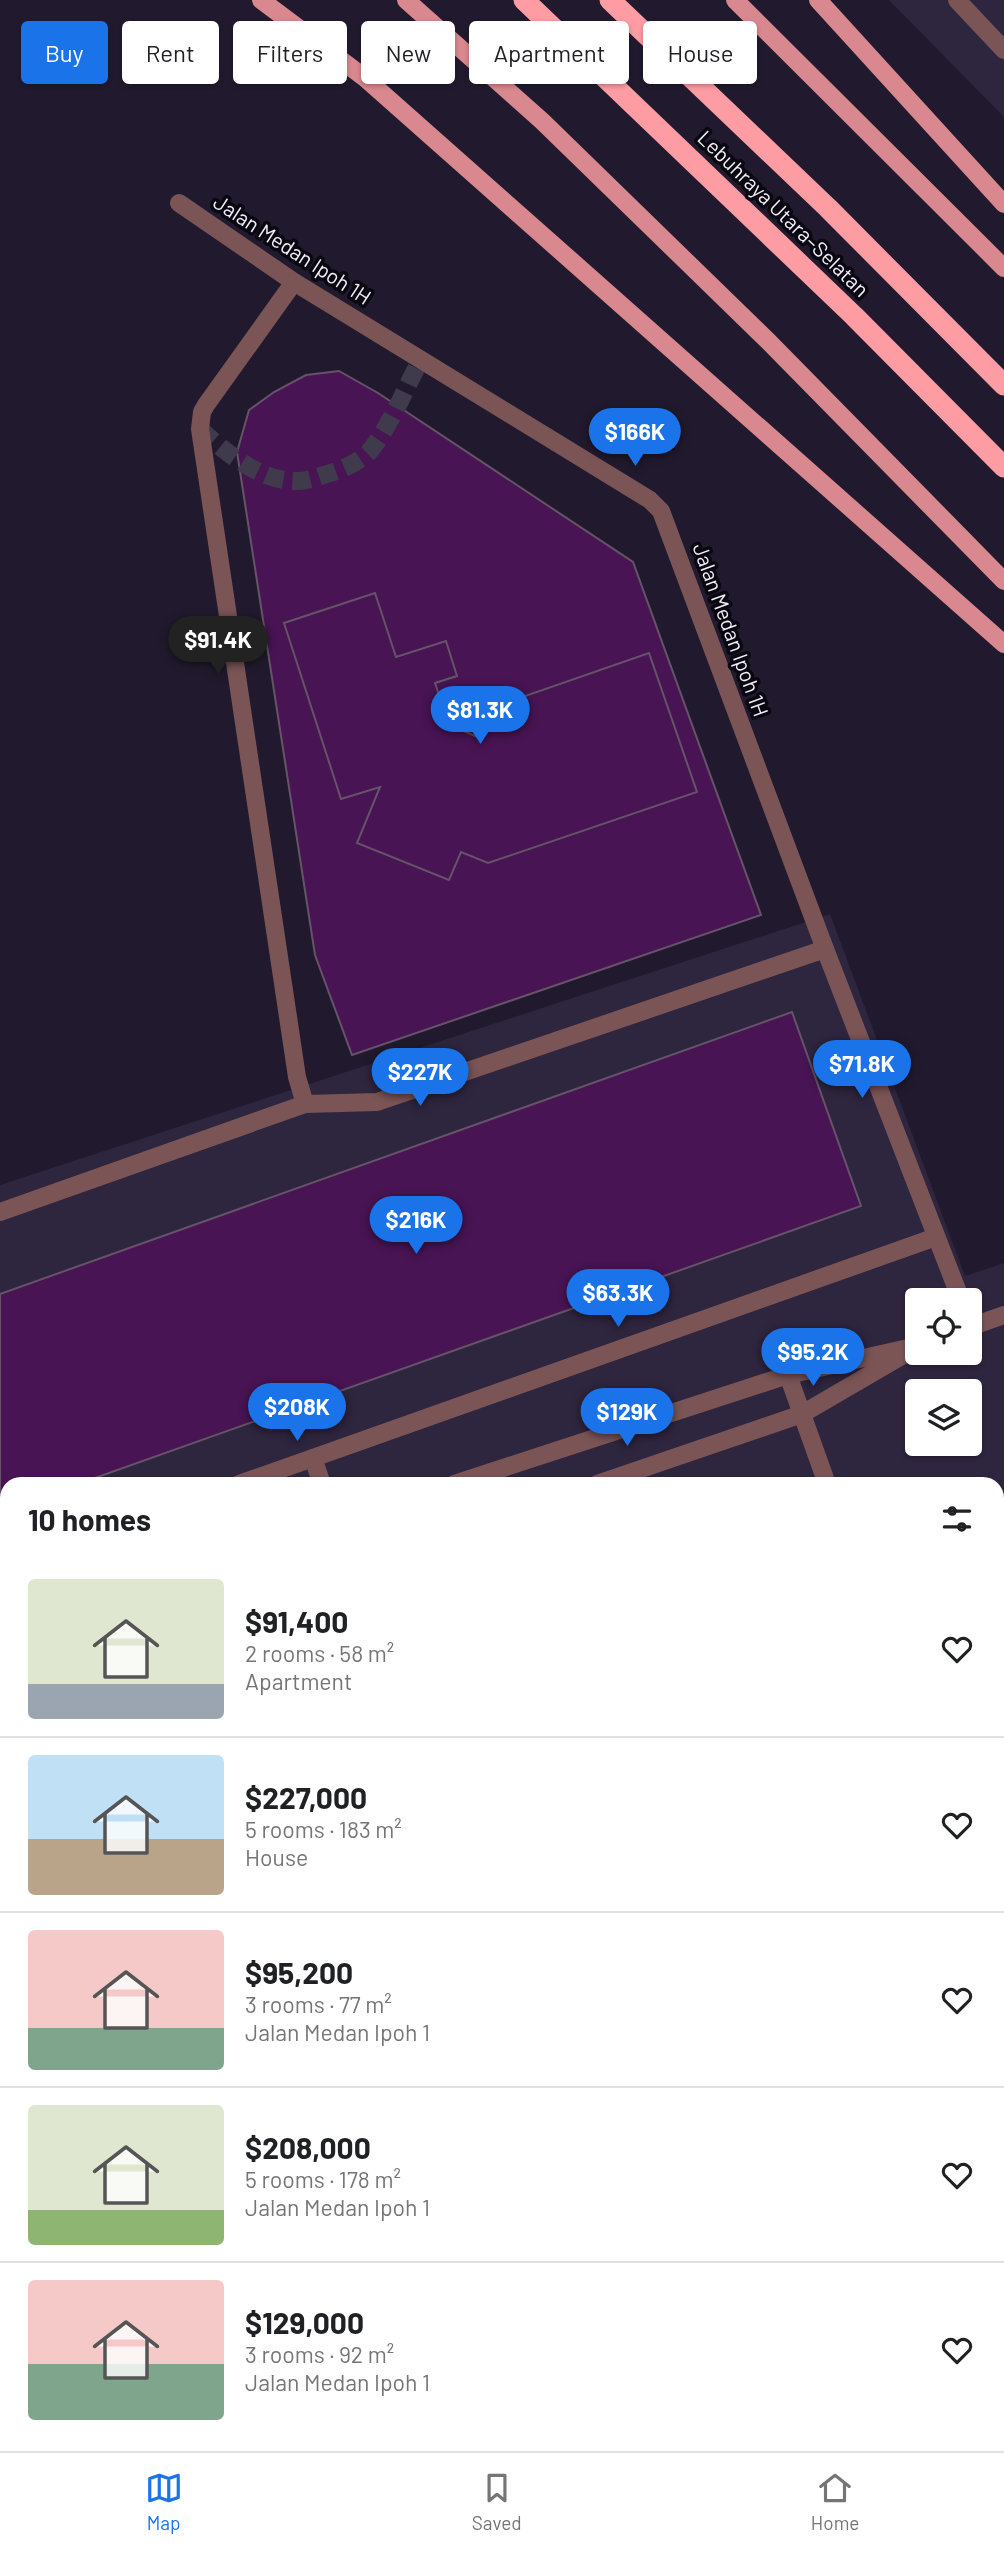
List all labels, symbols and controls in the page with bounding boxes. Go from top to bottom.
chip: Buy [21,21,108,84]
chip: Rent [122,21,219,84]
chip: Filters [233,21,347,84]
chip: New [361,21,455,84]
chip: Apartment [469,21,629,84]
chip: House [643,21,757,84]
street label: Lebuhraya Utara–Selatan [693,125,875,301]
street label: Jalan Medan Ipoh 1H [209,188,376,309]
pin: $166K [586,408,684,468]
text: $166K [605,417,665,445]
street label: Jalan Medan Ipoh 1H [688,539,774,720]
pin: $91.4K [161,616,275,676]
text: $91.4K [184,625,252,653]
pin: $81.3K [423,686,537,746]
text: $81.3K [447,695,513,723]
pin: $71.8K [805,1040,919,1100]
pin: $227K [371,1048,469,1108]
text: $71.8K [829,1049,895,1077]
text: $227K [388,1057,452,1085]
pin: $216K [367,1196,465,1256]
text: $216K [386,1205,446,1233]
pin: $63.3K [561,1270,675,1329]
text: $63.3K [583,1278,653,1306]
map controls [905,1288,982,1456]
button: locate [905,1288,982,1365]
pin: $95.2K [756,1328,870,1388]
text: $95.2K [777,1337,849,1365]
button: layers [905,1379,982,1456]
pin: $208K [248,1384,346,1443]
pin: $129K [578,1388,676,1448]
text: $208K [264,1392,330,1420]
text: $129K [597,1397,657,1425]
icon: filters [938,1500,976,1538]
text: 10 homes [28,1501,151,1537]
text: $91,400 [245,1603,348,1639]
icon: home [84,1607,168,1691]
icon: heart [938,1630,976,1668]
text: 2 rooms · 58 m² [245,1639,394,1667]
text: Apartment [245,1667,352,1695]
text: $227,000 [245,1779,367,1815]
icon: home [84,1783,168,1867]
icon: heart [938,1806,976,1844]
text: 5 rooms · 183 m² [245,1815,402,1843]
text: House [245,1843,308,1871]
text: $95,200 [245,1954,353,1990]
icon: home [84,1958,168,2042]
icon: heart [938,1981,976,2019]
text: 3 rooms · 77 m² [245,1990,392,2018]
text: Jalan Medan Ipoh 1 [245,2018,430,2046]
text: $208,000 [245,2129,371,2165]
icon: home [84,2133,168,2217]
icon: heart [938,2156,976,2194]
text: 5 rooms · 178 m² [245,2165,401,2193]
text: Jalan Medan Ipoh 1 [245,2193,430,2221]
text: $129,000 [245,2304,364,2340]
icon: home [84,2308,168,2392]
icon: heart [938,2331,976,2369]
text: 3 rooms · 92 m² [245,2340,394,2368]
text: Jalan Medan Ipoh 1 [245,2368,430,2396]
tab: Map [145,2469,183,2534]
tab: Saved [472,2469,522,2534]
tab: Home [811,2469,859,2534]

